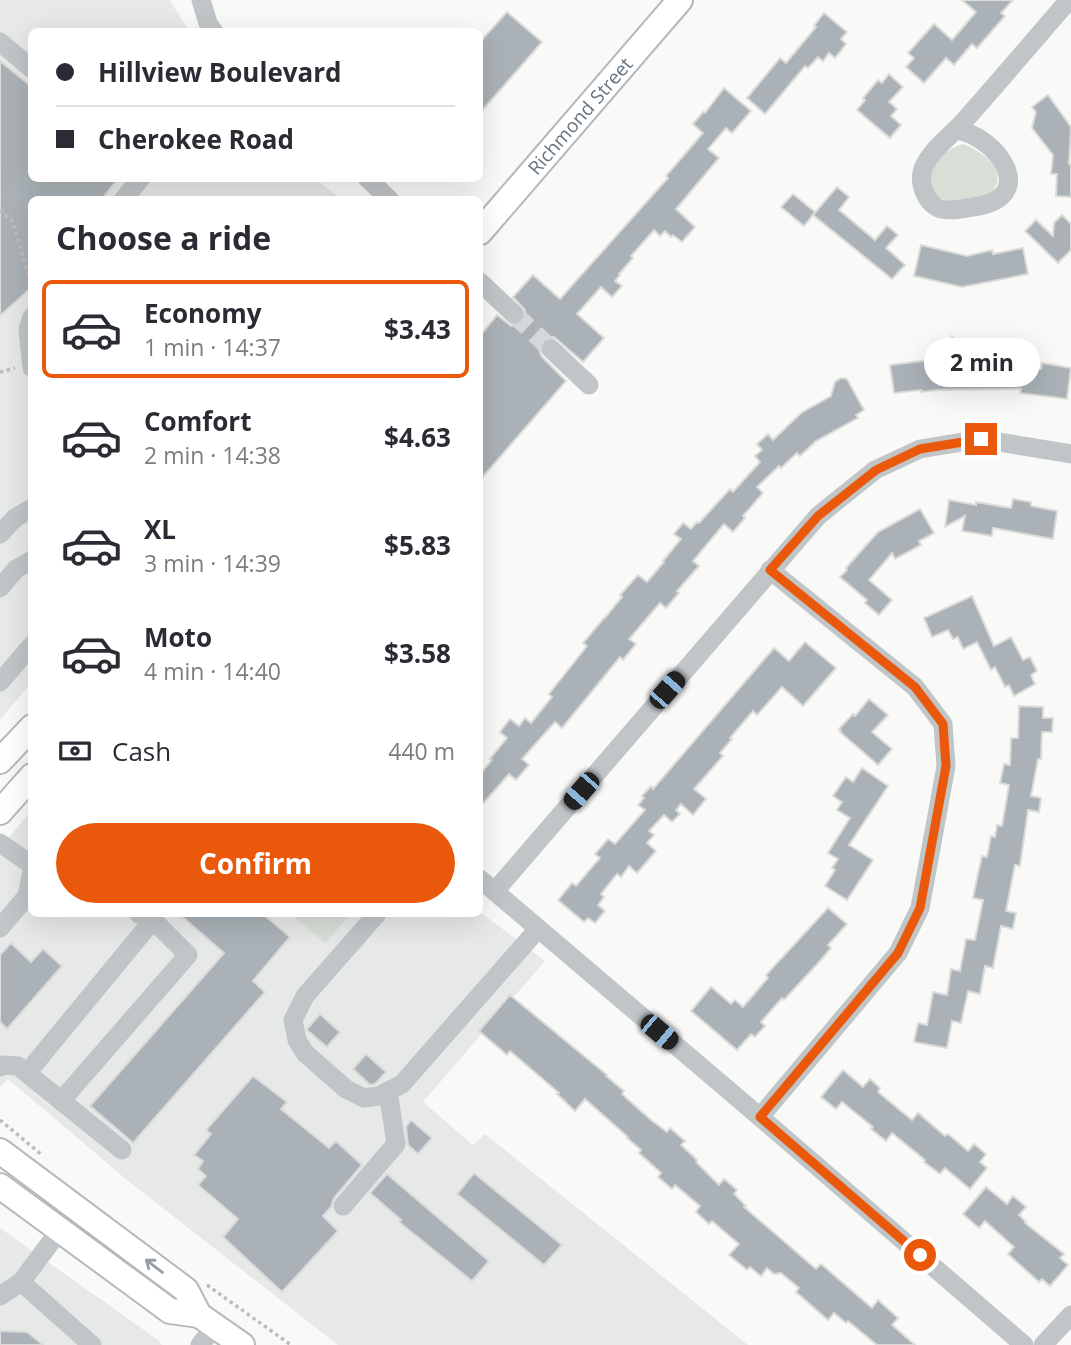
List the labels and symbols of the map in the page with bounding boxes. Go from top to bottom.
street label: Richmond Street [522,52,638,180]
callout: 2 min [923,338,1039,386]
route end [965,423,997,455]
car [646,667,689,713]
car [560,768,603,814]
car [637,1010,682,1054]
route start [904,1239,936,1271]
one-way arrow [144,1259,163,1274]

